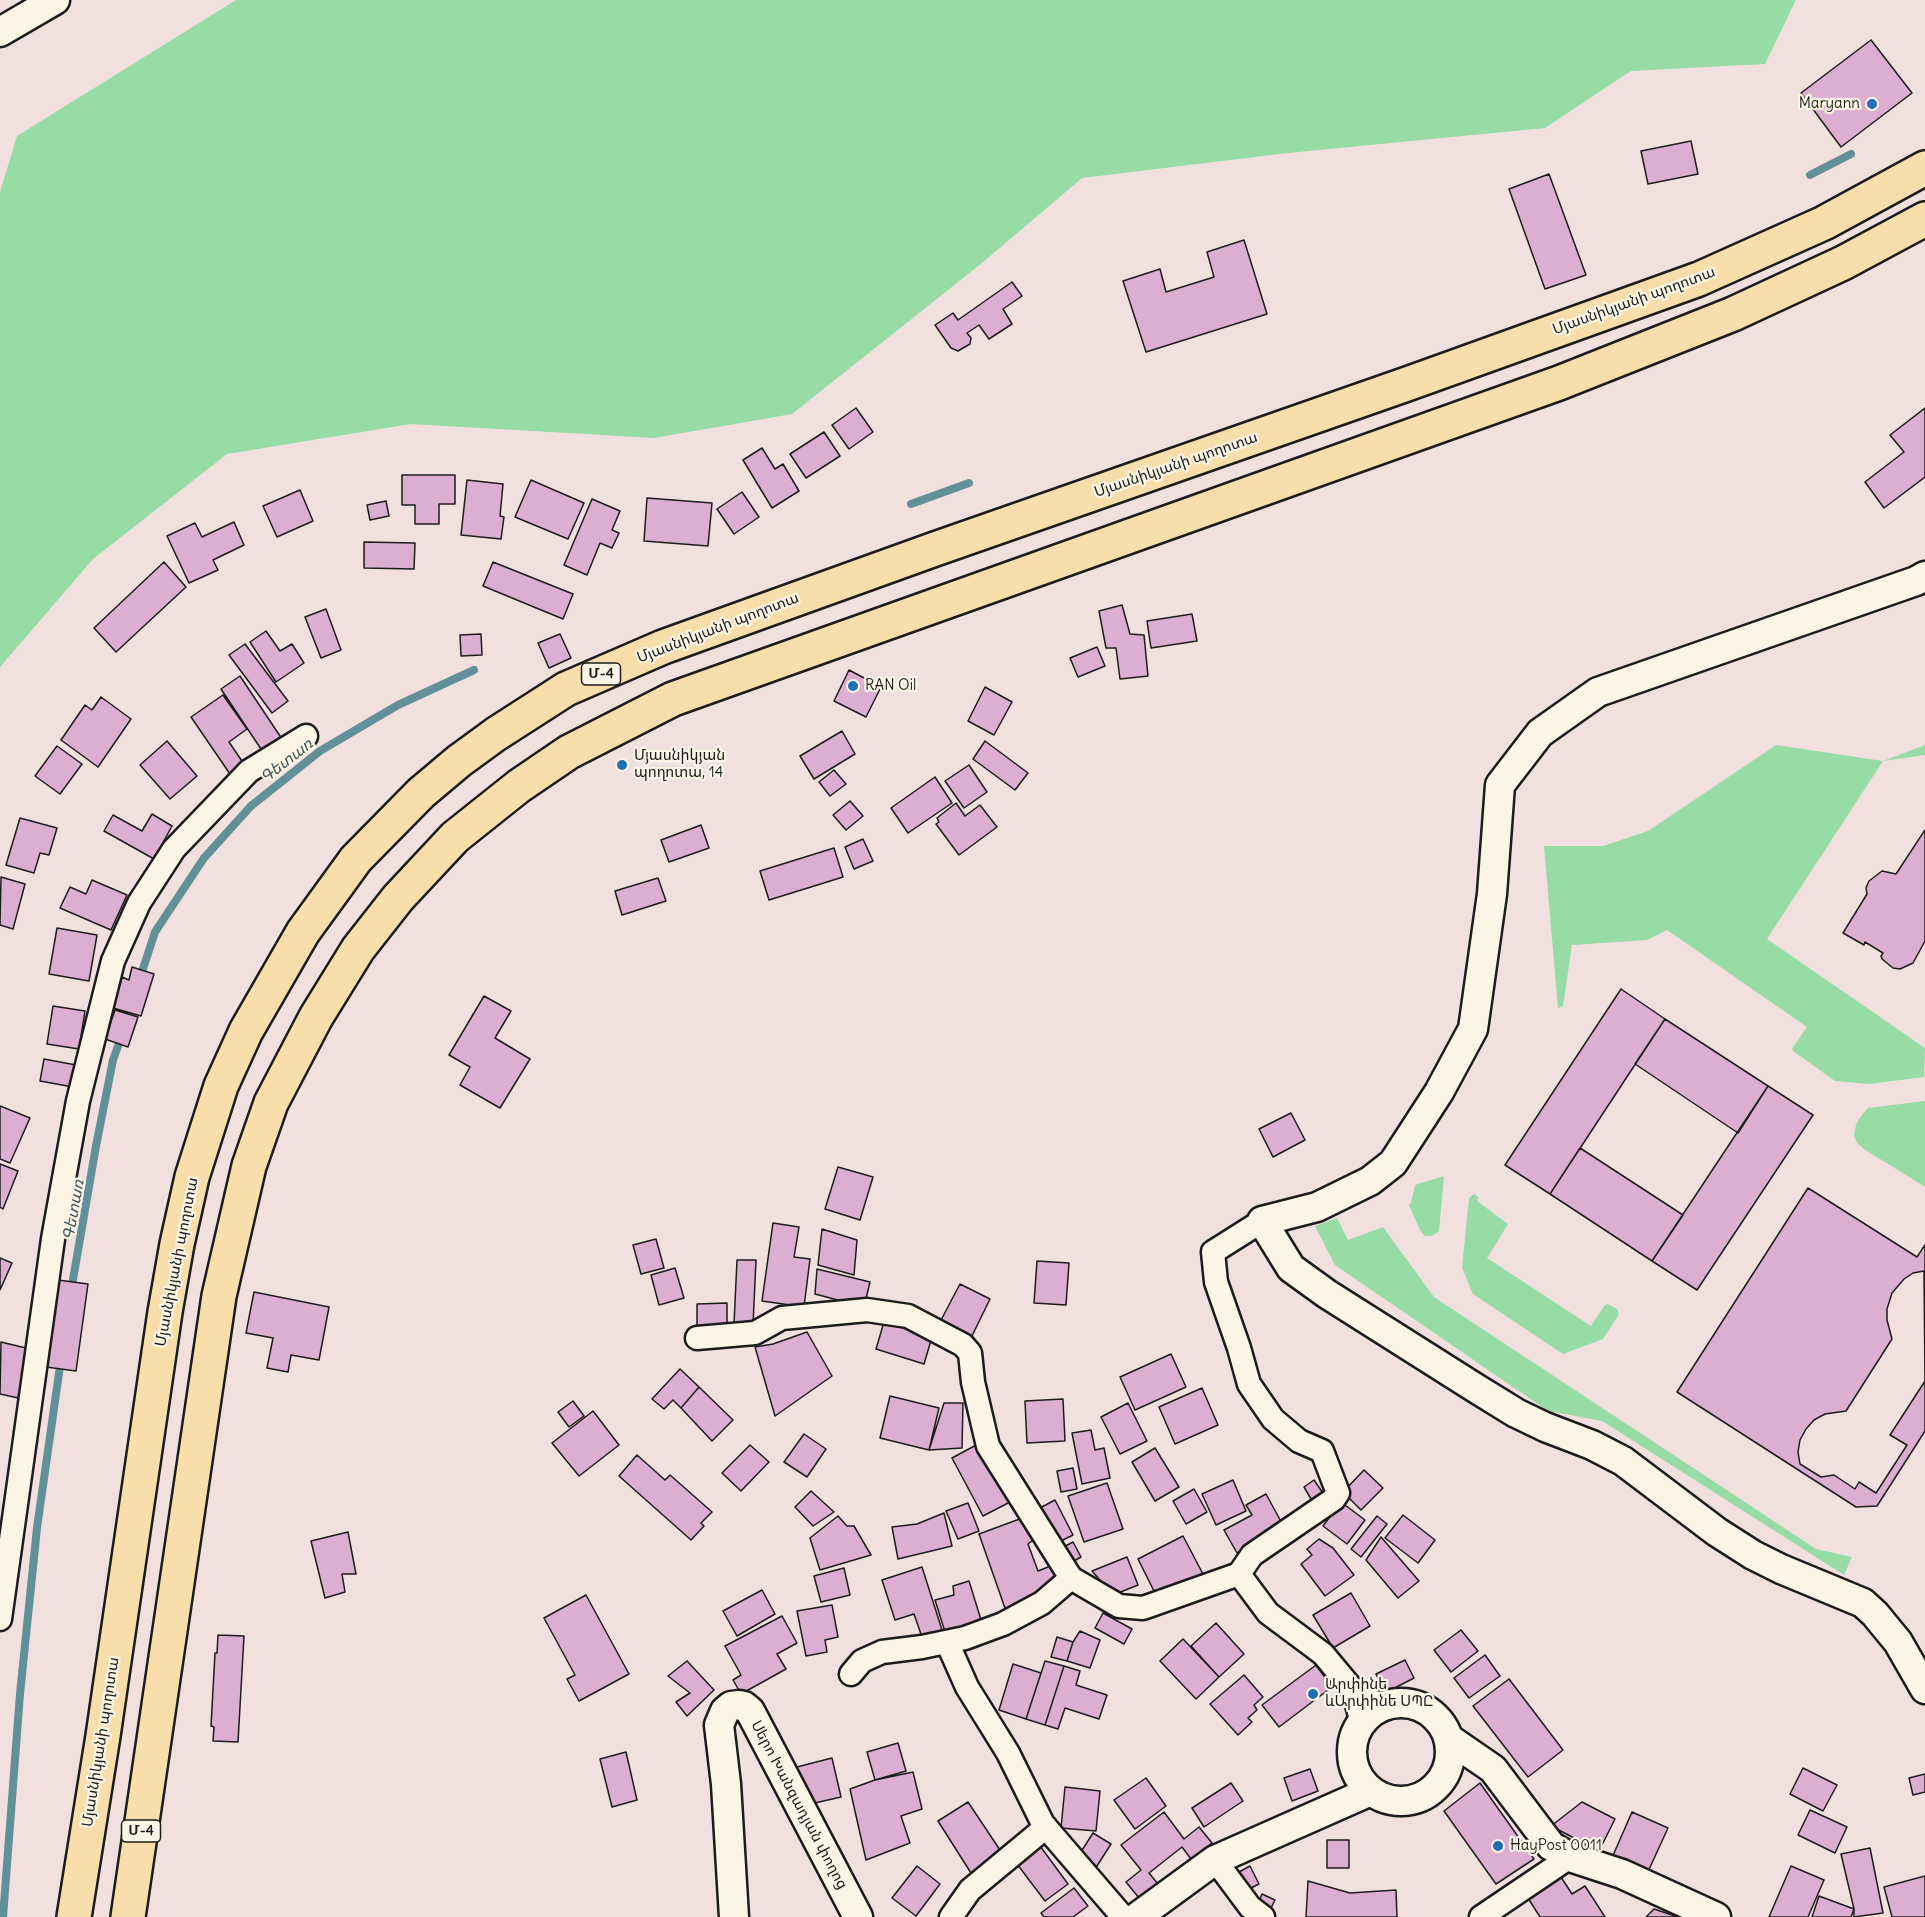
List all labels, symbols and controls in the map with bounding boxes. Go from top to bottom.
place label: Maryann [1799,95,1860,113]
marker: Maryann [1865,97,1879,111]
street label: Մյասնիկյանի պողոտա [1550,263,1718,339]
street label: Մյասնիկյանի պողոտա [1092,429,1260,501]
street label: Մյասնիկյանի պողոտա [635,589,801,667]
road number: Մ-4 [582,663,620,685]
place label: RAN Oil [865,677,916,695]
marker: RAN Oil [846,679,860,693]
water label: Գետառ [257,735,317,787]
place label: Մյասնիկյան պողոտա, 14 [634,747,725,782]
marker: Մյասնիկյան պողոտա, 14 [615,758,629,772]
street label: Մյասնիկյանի պողոտա [152,1176,202,1348]
water label: Գետառ [59,1178,89,1242]
street label: Մյասնիկյանի պողոտա [79,1656,123,1828]
place label: Արփինե ևԱրփինե ՍՊԸ [1325,1676,1434,1711]
marker: Արփինե ևԱրփինե ՍՊԸ [1306,1687,1320,1701]
street label: Սերո Խանզադյան փողոց [747,1718,851,1892]
road number: Մ-4 [122,1820,160,1842]
place label: HayPost 0011 [1510,1837,1602,1855]
marker: HayPost 0011 [1491,1839,1505,1853]

